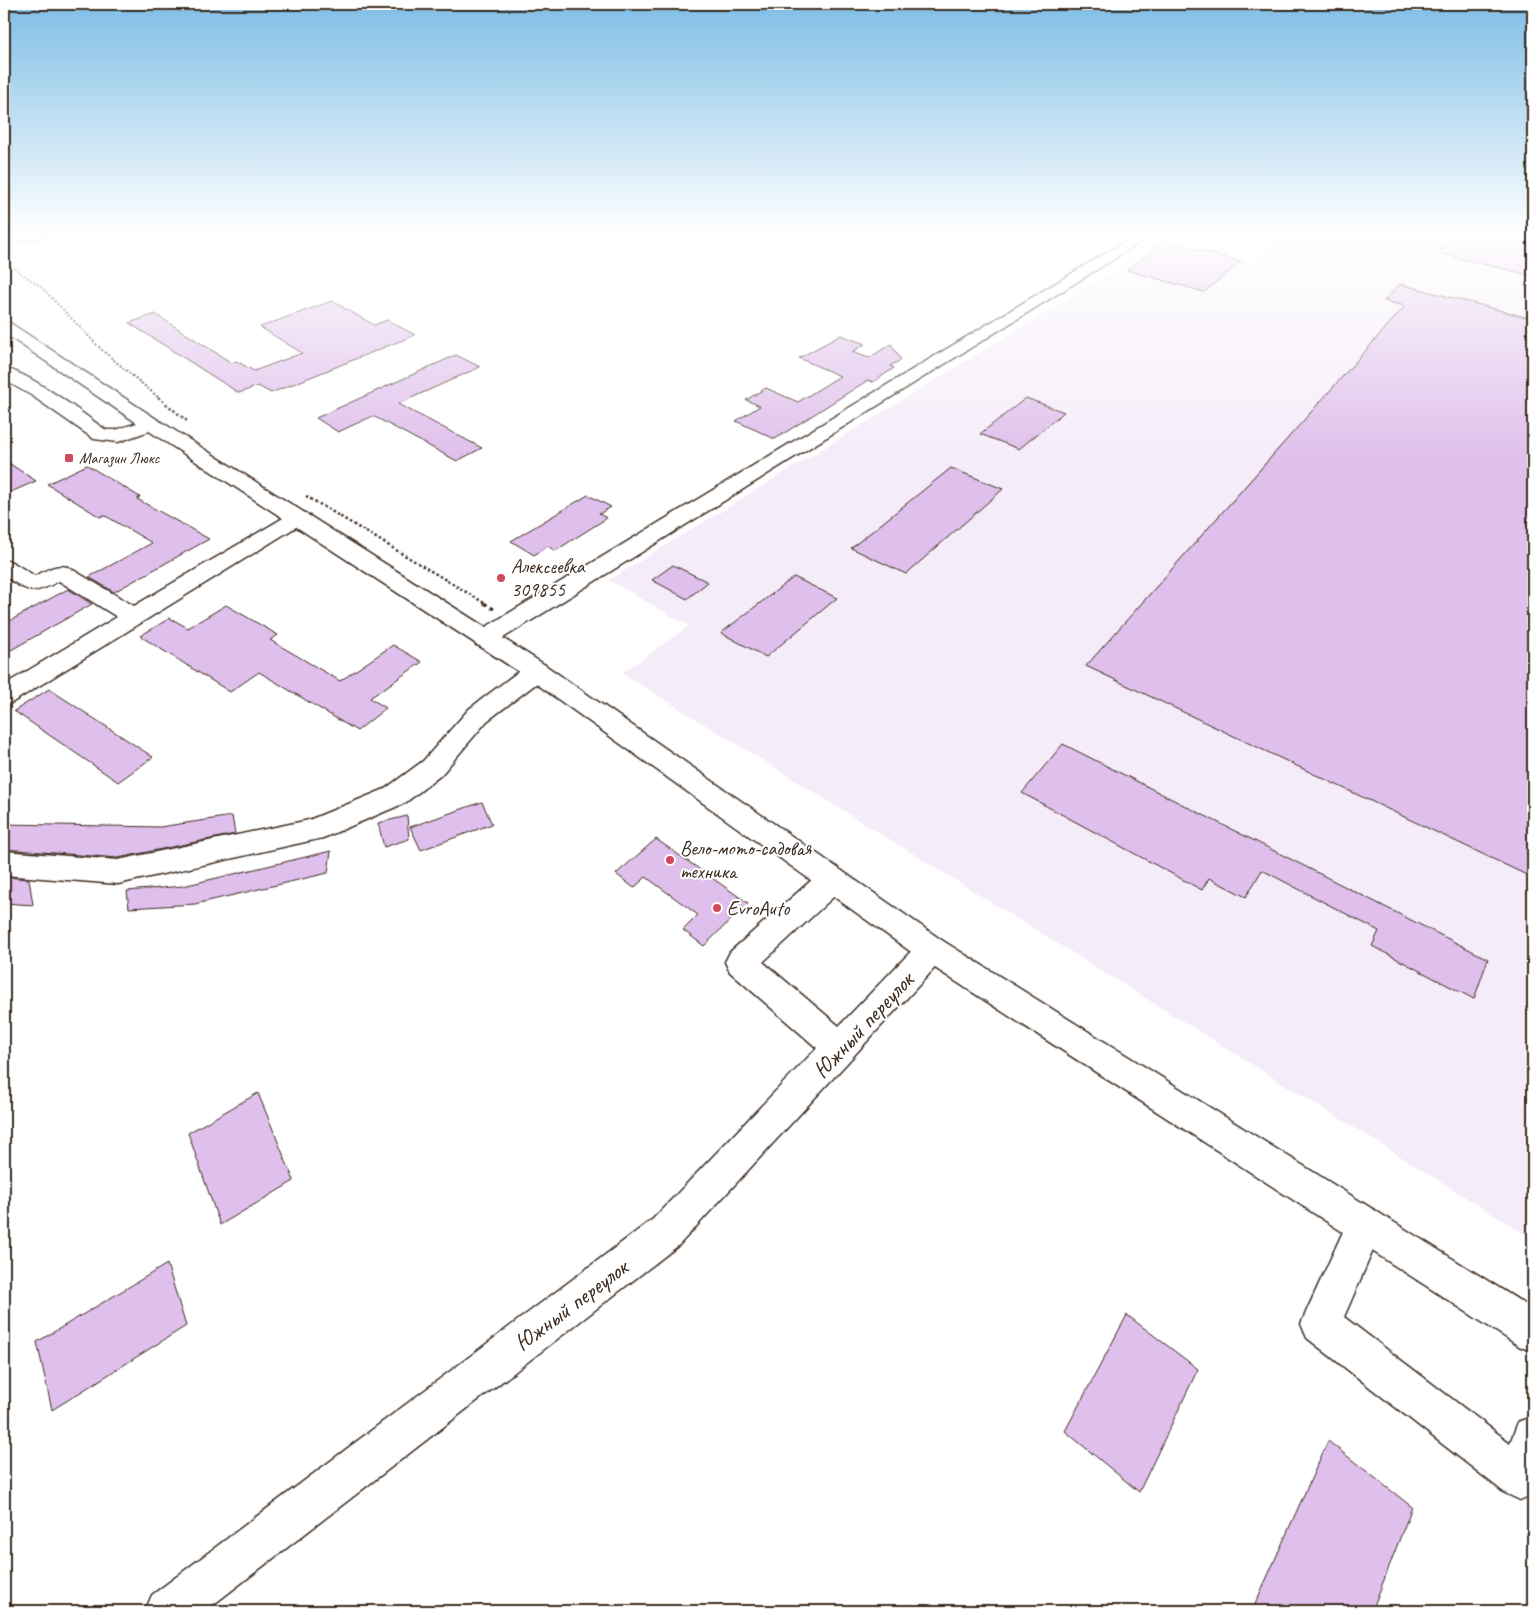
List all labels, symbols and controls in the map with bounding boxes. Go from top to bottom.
place label: Магазин Люкс [79,448,161,468]
marker: Магазин Люкс [63,452,75,464]
place label: Алексеевка 309855 [511,554,586,602]
marker: Алексеевка 309855 [495,572,507,584]
place label: Вело-мото-садовая техника [680,836,812,884]
marker: Вело-мото-садовая техника [664,854,676,866]
place label: EvroAuto [727,896,790,921]
marker: EvroAuto [711,902,723,914]
street label: Южный переулок [806,964,921,1085]
street label: Южный переулок [508,1251,636,1358]

